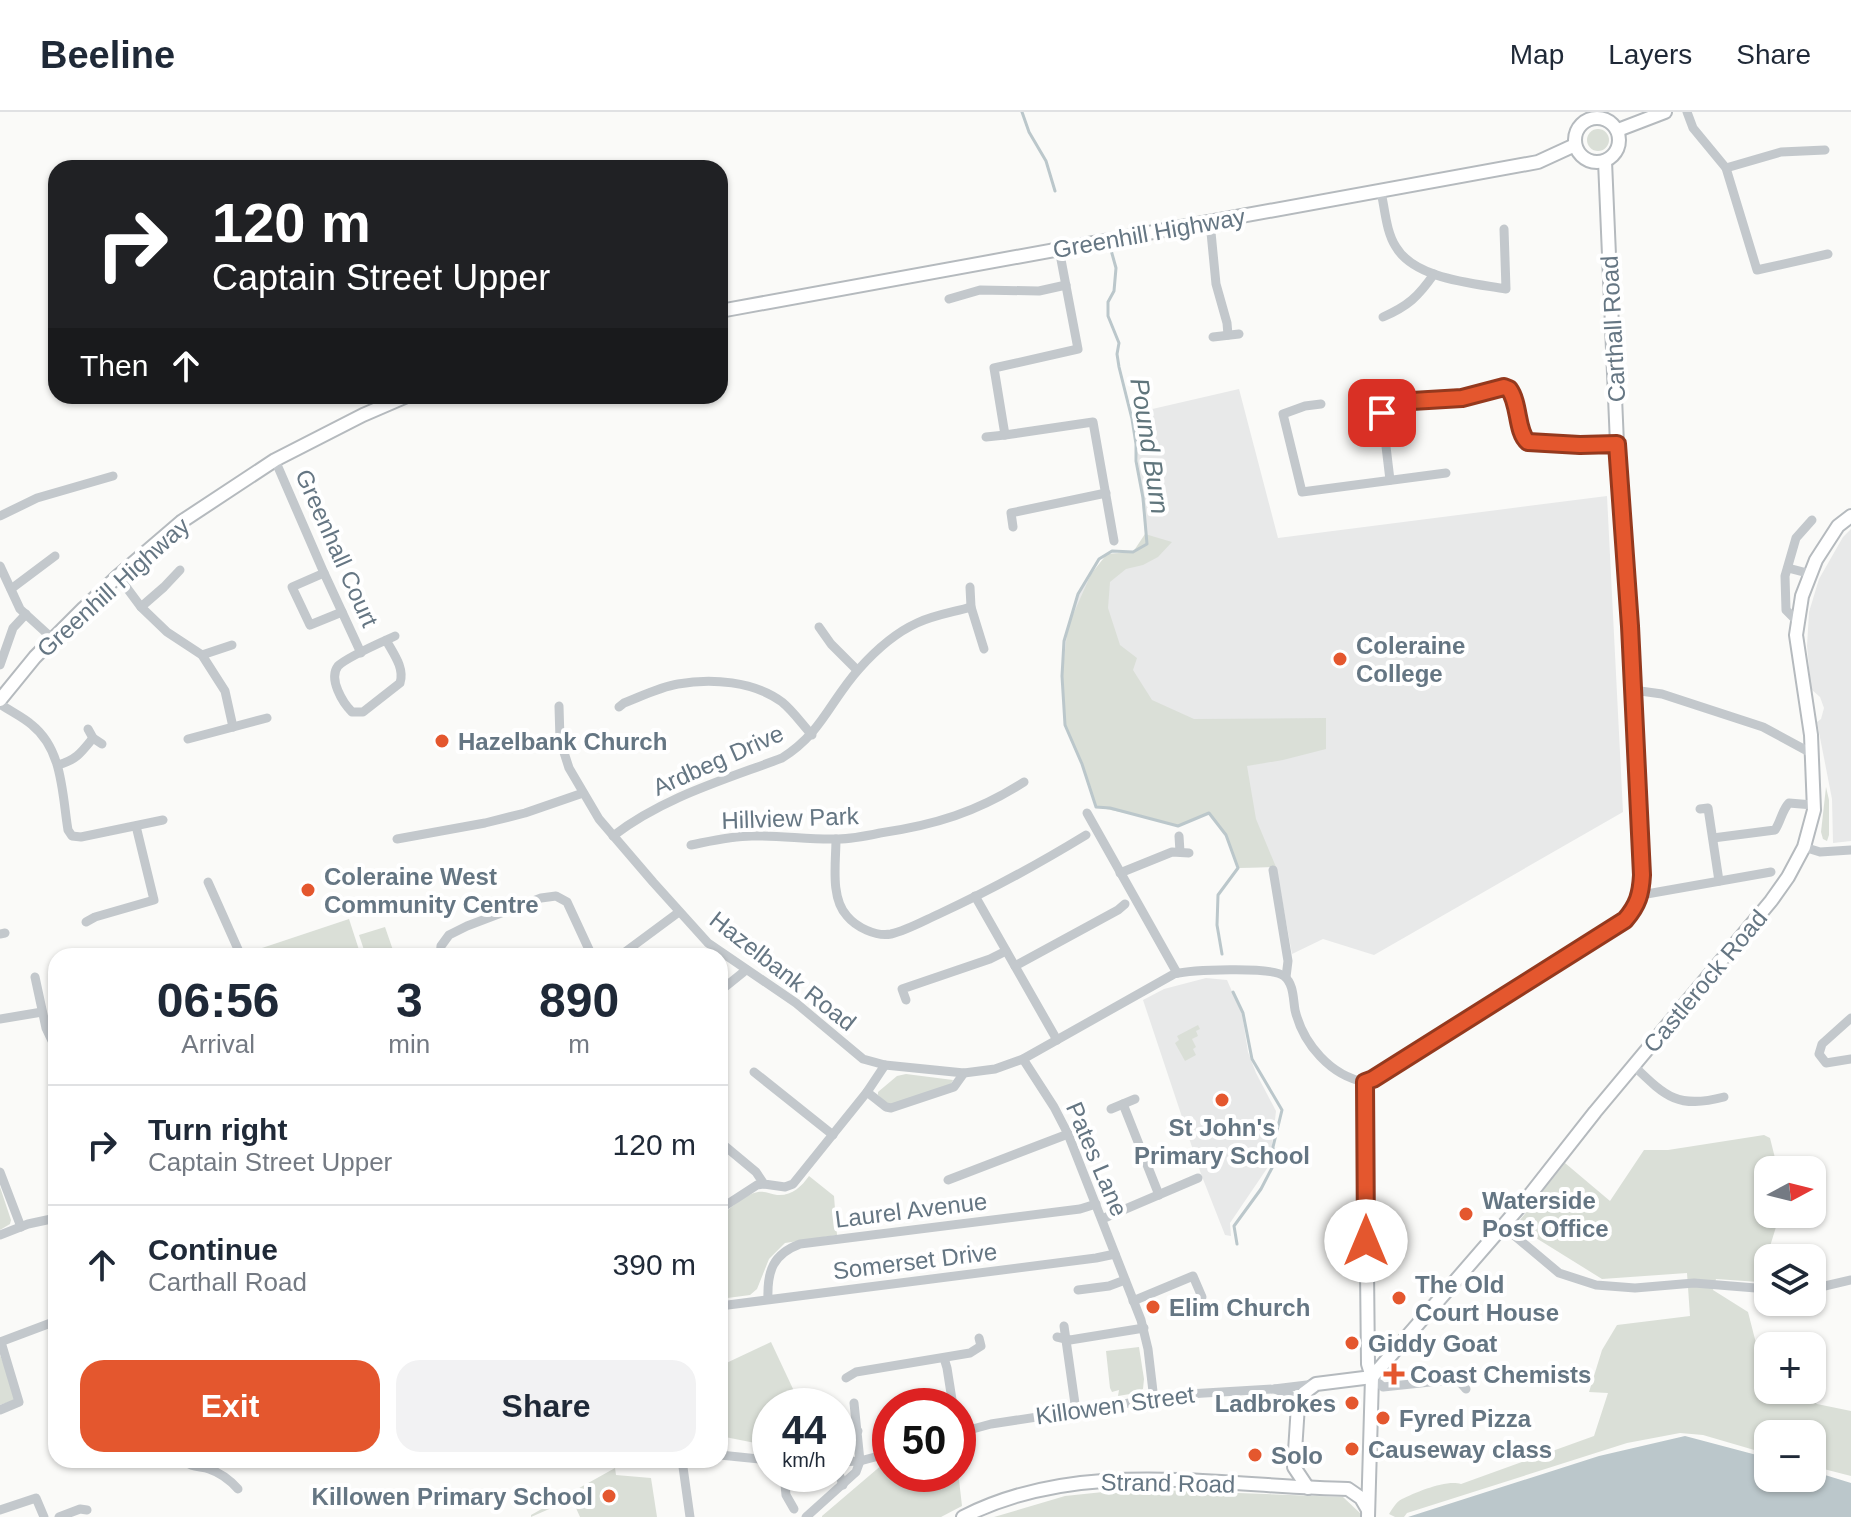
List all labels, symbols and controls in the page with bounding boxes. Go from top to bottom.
text: Beeline [40,34,175,76]
text: Map [1510,39,1564,70]
text: Layers [1608,39,1692,70]
text: Share [1736,39,1811,70]
text: 120 m [212,191,371,254]
icon: right [80,192,184,296]
street label: Greenhill Highway [1051,203,1247,263]
street label: Carthall Road [1596,255,1630,403]
text: Captain Street Upper [212,257,550,298]
icon: ahead [164,344,208,388]
text: Then [80,349,148,382]
water label: Pound Burn [1124,376,1176,516]
pin [1348,379,1416,447]
icon: arrive [1360,391,1404,435]
street label: Greenhall Court [290,465,384,631]
street label: Greenhill Highway [32,512,194,662]
place label: Coleraine College [1356,632,1465,687]
marker: Coleraine College [1331,650,1349,668]
street label: Ardbeg Drive [649,719,787,801]
place label: Hazelbank Church [458,728,667,755]
marker: Hazelbank Church [433,732,451,750]
street label: Hillview Park [721,802,860,834]
place label: Coleraine West Community Centre [324,863,539,918]
marker: Coleraine West Community Centre [299,881,317,899]
street label: Castlerock Road [1638,904,1772,1058]
street label: Hazelbank Road [705,906,861,1036]
text: 06:56 [157,974,280,1027]
text: 3 [396,974,423,1027]
text: 890 [539,974,619,1027]
text: Arrival [181,1029,255,1059]
text: min [388,1029,430,1059]
text: m [568,1029,590,1059]
marker: St John's Primary School [1213,1091,1231,1109]
street label: Pates Lane [1061,1098,1133,1220]
text: Turn right [148,1113,287,1146]
place label: St John's Primary School [1134,1114,1310,1169]
icon: right [80,1123,124,1167]
text: 120 m [613,1128,696,1161]
text: Captain Street Upper [148,1147,392,1177]
north arrow [1754,1156,1826,1228]
map controls [1754,1156,1826,1492]
street label: Laurel Avenue [833,1187,989,1233]
place label: Waterside Post Office [1482,1187,1609,1242]
position arrow [1324,1199,1408,1283]
marker: Waterside Post Office [1457,1205,1475,1223]
text: Continue [148,1233,278,1266]
street label: Somerset Drive [831,1238,999,1284]
icon: ahead [80,1243,124,1287]
button: layers [1754,1244,1826,1316]
text: 390 m [613,1248,696,1281]
text: Carthall Road [148,1267,307,1297]
place label: The Old Court House [1415,1271,1559,1326]
marker: The Old Court House [1390,1289,1408,1307]
place label: Elim Church [1169,1294,1310,1321]
marker: Elim Church [1144,1298,1162,1316]
place label: Giddy Goat [1368,1330,1497,1357]
button: + [1754,1332,1826,1404]
marker: Giddy Goat [1343,1334,1361,1352]
button: Exit [80,1360,380,1452]
button: Share [396,1360,696,1452]
place label: Coast Chemists [1410,1361,1591,1388]
marker: Coast Chemists [1385,1365,1403,1383]
street label: Killowen Street [1034,1380,1196,1430]
speed limit sign: 50 [872,1388,976,1492]
place label: Ladbrokes [1215,1390,1336,1417]
marker: Ladbrokes [1343,1394,1361,1412]
place label: Fyred Pizza [1399,1405,1532,1432]
text: 44 [782,1408,826,1452]
marker: Fyred Pizza [1374,1409,1392,1427]
button: − [1754,1420,1826,1492]
place label: Causeway class [1368,1436,1552,1463]
marker: Causeway class [1343,1440,1361,1458]
place label: Solo [1271,1442,1323,1469]
marker: Solo [1246,1446,1264,1464]
text: km/h [782,1449,826,1471]
street label: Strand Road [1100,1468,1236,1498]
place label: Killowen Primary School [312,1483,593,1510]
marker: Killowen Primary School [600,1487,618,1505]

